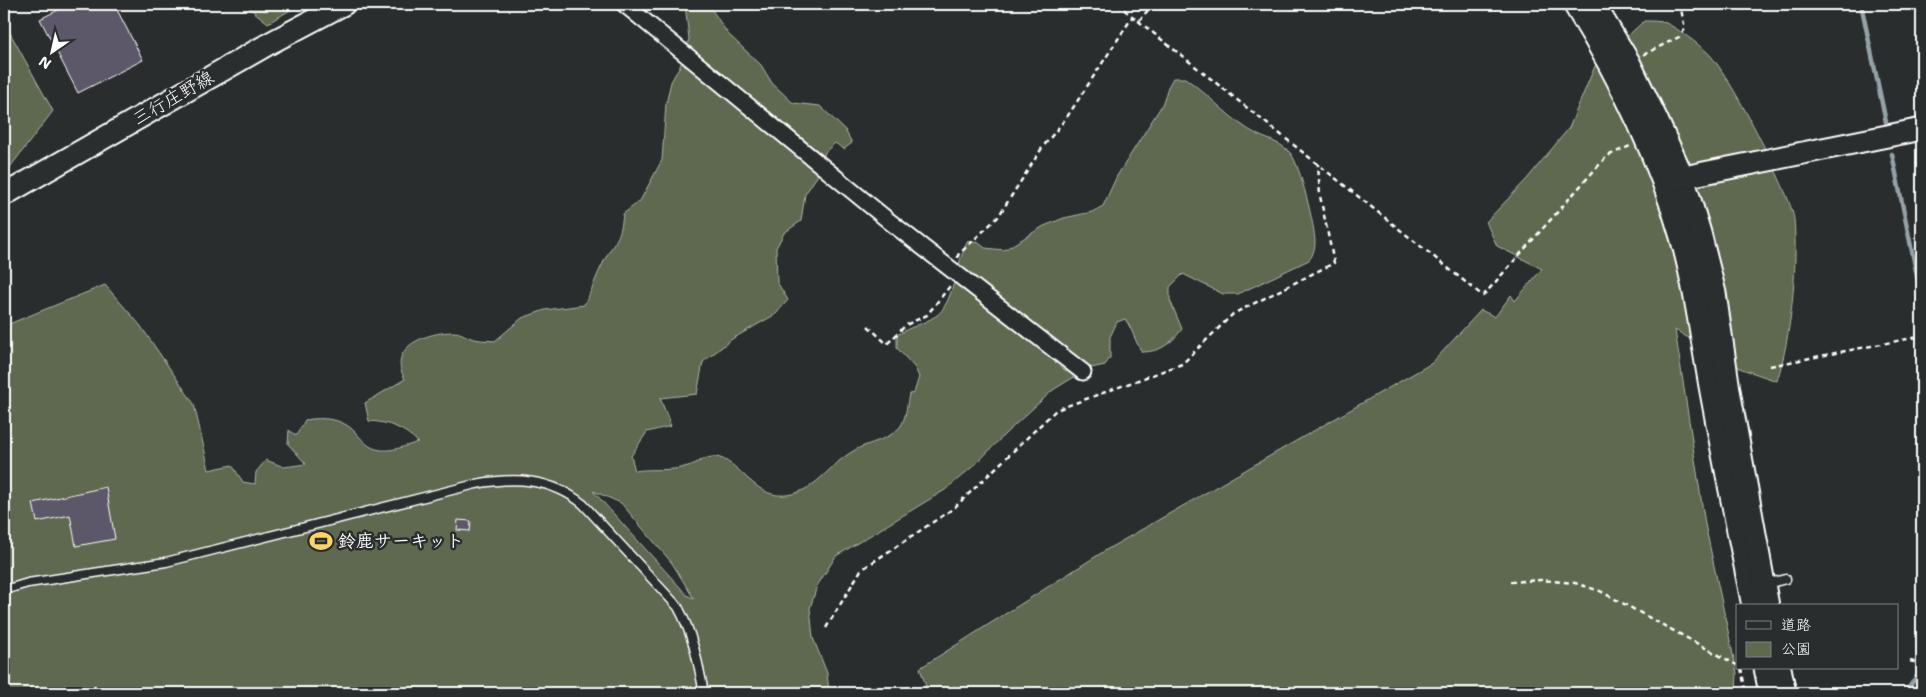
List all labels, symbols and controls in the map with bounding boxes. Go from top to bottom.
north arrow [28,28,78,78]
text: N [35,52,54,73]
street label: 三行庄野線 [128,65,218,131]
sports icon: 鈴鹿サーキット [308,528,334,554]
place label: 鈴鹿サーキット [338,529,464,553]
legend [1736,604,1898,670]
text: 道路 [1781,615,1811,635]
text: 公園 [1781,639,1811,659]

